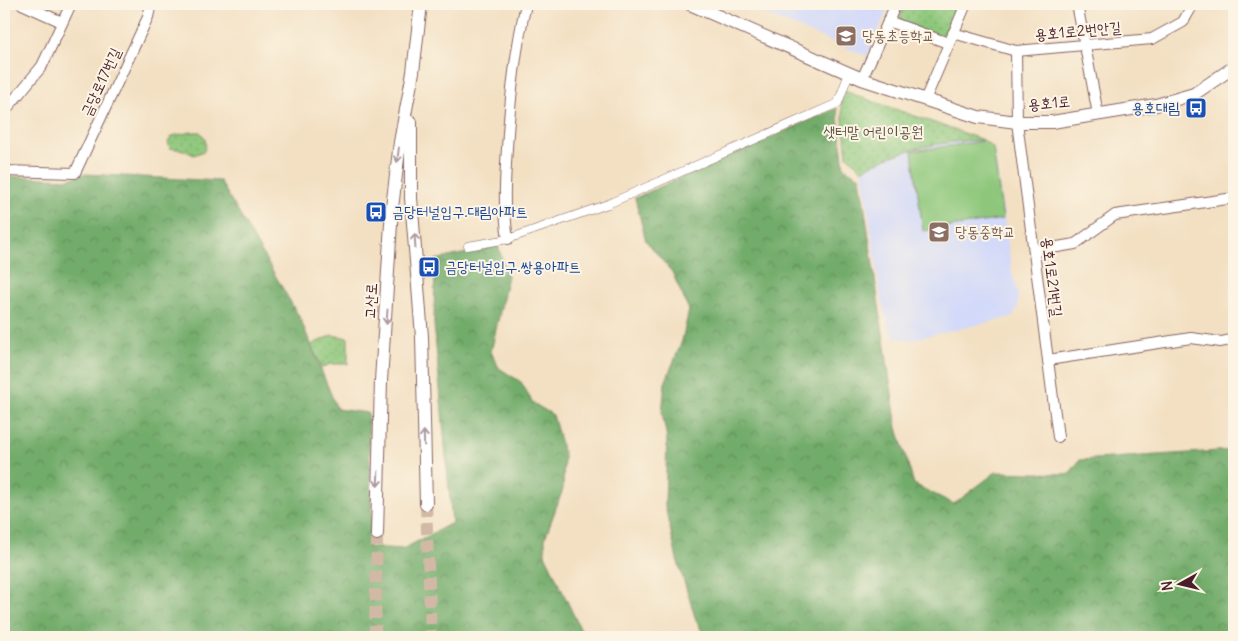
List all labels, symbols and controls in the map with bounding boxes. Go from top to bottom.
street label: 용호1로2번안길 [1034,17,1122,44]
school or university icon: 당동초등학교 [834,24,858,48]
place label: 당동초등학교 [862,26,934,45]
street label: 금당로17번길 [76,44,125,119]
street label: 용호1로 [1027,91,1071,114]
bus stop icon: 용호대림 [1184,96,1208,120]
place label: 용호대림 [1132,98,1180,117]
park label: 샛터말 어린이공원 [823,122,923,141]
one-way arrow [393,147,403,163]
bus stop icon: 금당터널입구.대림아파트 [364,200,388,224]
place label: 금당터널입구.대림아파트 [392,202,528,221]
school or university icon: 당동중학교 [927,220,951,244]
place label: 당동중학교 [955,222,1015,241]
one-way arrow [410,233,419,249]
street label: 용호1로21번길 [1038,236,1067,318]
bus stop icon: 금당터널입구.쌍용아파트 [417,255,441,279]
place label: 금당터널입구.쌍용아파트 [445,257,581,276]
street label: 고산로 [360,282,381,320]
one-way arrow [382,309,391,325]
one-way arrow [420,430,429,446]
one-way arrow [373,470,383,487]
north arrow [1156,558,1206,608]
text: N [1158,580,1177,592]

